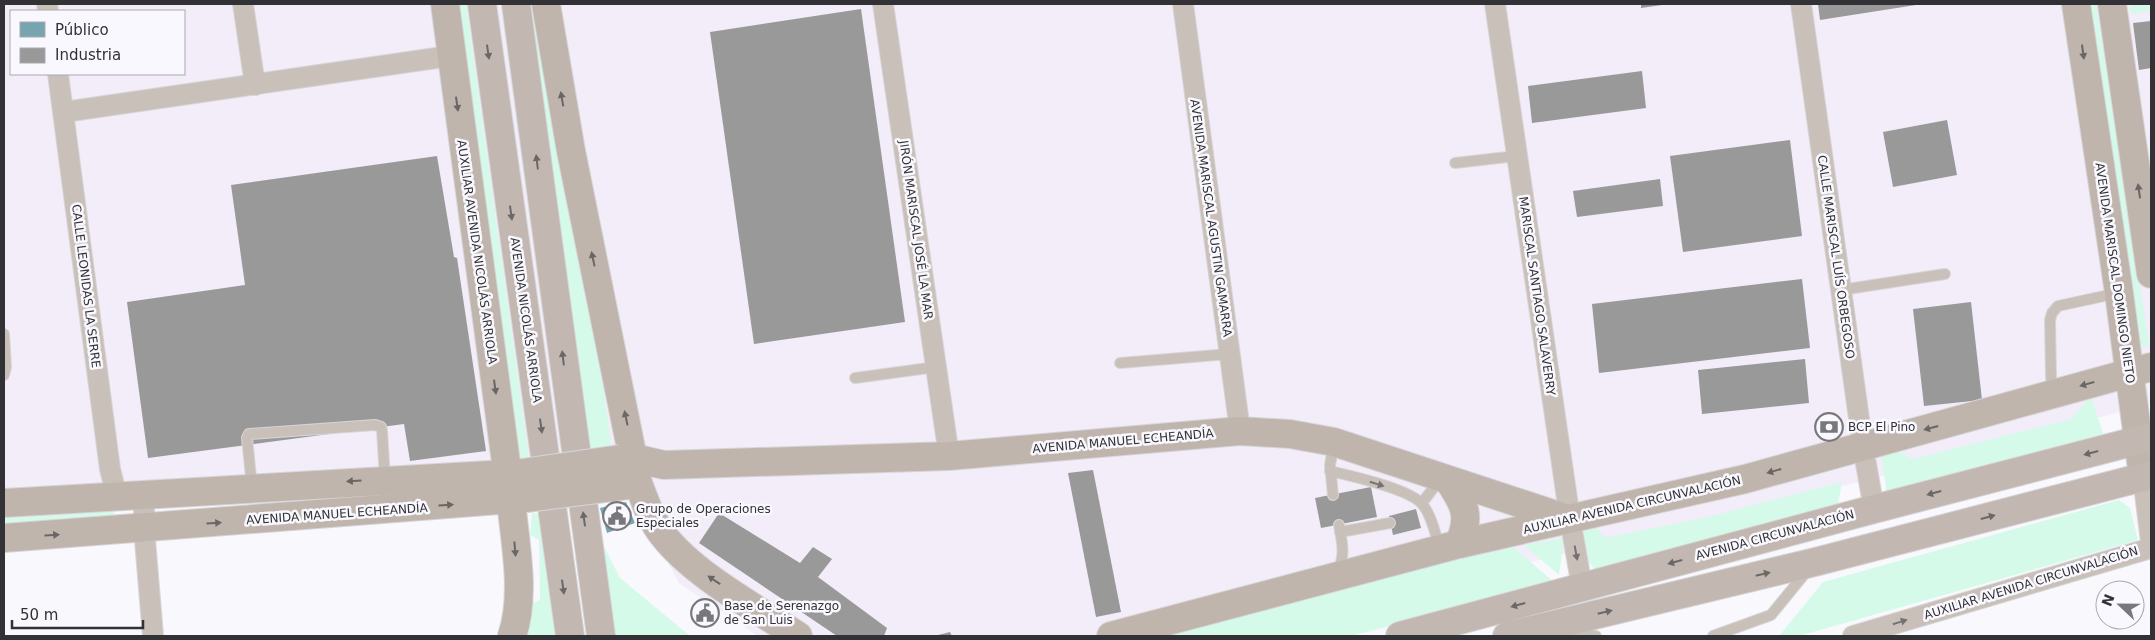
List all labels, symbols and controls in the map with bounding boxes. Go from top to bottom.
legend [10,10,185,75]
text: Público [55,21,109,39]
one-way arrow [485,44,493,60]
one-way arrow [2079,44,2087,60]
text: Industria [55,46,121,64]
one-way arrow [558,91,566,107]
one-way arrow [453,97,461,113]
street label: AVENIDA MARISCAL AGUSTIN GAMARRA [1187,98,1235,338]
street label: JIRÓN MARISCAL JOSÉ LA MAR [896,138,936,320]
street label: AUXILIAR AVENIDA NICOLÁS ARRIOLA [454,139,501,366]
one-way arrow [533,154,541,170]
street label: CALLE MARISCAL LUÍS ORBEGOSO [1815,154,1858,360]
street label: AVENIDA MARISCAL DOMINGO NIETO [2093,162,2137,384]
one-way arrow [2135,183,2143,199]
street label: MARISCAL SANTIAGO SALAVERRY [1516,195,1558,397]
street label: CALLE LEONIDAS LA SERRE [69,203,103,369]
one-way arrow [507,205,515,221]
street label: AVENIDA NICOLÁS ARRIOLA [507,236,546,404]
one-way arrow [589,251,597,267]
one-way arrow [559,349,567,365]
one-way arrow [492,379,500,395]
one-way arrow [2080,381,2095,389]
one-way arrow [621,410,629,426]
bank icon: BCP El Pino [1814,412,1844,442]
one-way arrow [537,418,545,434]
place label: BCP El Pino [1848,420,1915,434]
one-way arrow [1923,424,1938,432]
street label: AVENIDA MANUEL ECHEANDÍA [1032,425,1215,456]
one-way arrow [2083,449,2098,457]
one-way arrow [1767,468,1782,476]
street label: AUXILIAR AVENIDA CIRCUNVALACIÓN [1522,472,1742,537]
one-way arrow [345,478,361,486]
one-way arrow [1370,480,1385,488]
one-way arrow [1926,490,1941,498]
street label: AVENIDA MANUEL ECHEANDÍA [246,500,429,527]
one-way arrow [439,501,455,509]
public building icon: Grupo de Operaciones Especiales [602,501,632,531]
place label: Grupo de Operaciones Especiales [636,502,771,530]
street label: AVENIDA CIRCUNVALACIÓN [1694,506,1856,563]
one-way arrow [580,510,588,526]
one-way arrow [1981,513,1996,521]
one-way arrow [207,519,223,527]
one-way arrow [45,530,61,538]
one-way arrow [511,541,519,557]
street label: AUXILIAR AVENIDA CIRCUNVALACIÓN [1922,544,2140,622]
one-way arrow [1572,546,1580,562]
one-way arrow [1668,559,1683,567]
one-way arrow [1755,570,1771,578]
one-way arrow [707,575,721,585]
one-way arrow [560,579,568,595]
north arrow [2095,580,2145,630]
scale bar [12,598,144,630]
public building icon: Base de Serenazgo de San Luis [690,598,720,628]
place label: Base de Serenazgo de San Luis [724,599,839,627]
one-way arrow [1511,601,1526,609]
text: 50 m [20,606,58,624]
one-way arrow [1597,608,1612,616]
one-way arrow [1892,618,1907,626]

